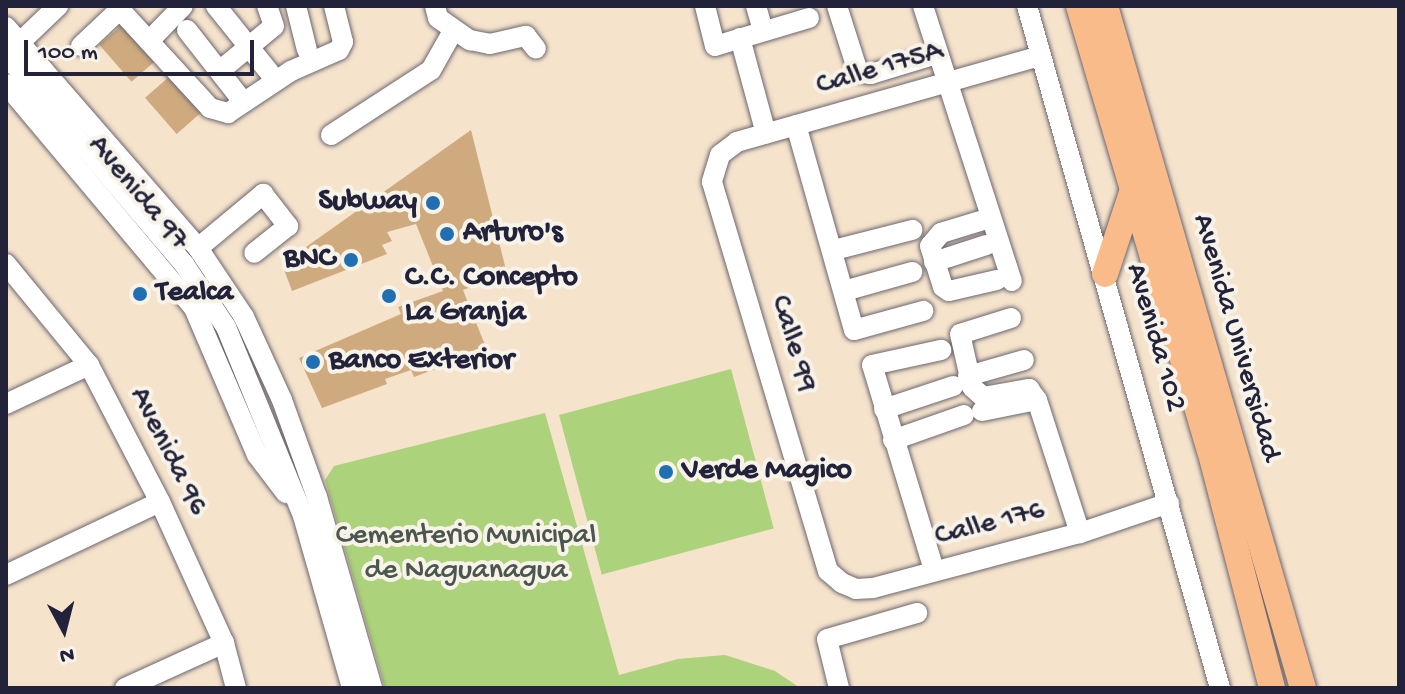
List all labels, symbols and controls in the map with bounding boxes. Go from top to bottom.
scale bar [28,24,258,74]
street label: Calle 175A [813,35,947,105]
text: 100 m [38,39,98,68]
street label: Avenida 97 [78,129,196,259]
place label: Subway [319,185,417,221]
marker: Subway [424,194,442,212]
street label: Avenida Universidad [1183,210,1287,466]
place label: Arturo's [463,216,562,252]
marker: Arturo's [438,225,456,243]
place label: BNC [284,242,335,278]
marker: BNC [342,251,360,269]
street label: Avenida 102 [1116,260,1192,416]
place label: C.C. Concepto La Granja [405,261,578,332]
place label: Tealca [156,276,233,312]
marker: Tealca [131,285,149,303]
marker: C.C. Concepto La Granja [380,287,398,305]
street label: Calle 99 [760,292,824,396]
place label: Banco Exterior [329,344,514,380]
marker: Banco Exterior [304,353,322,371]
street label: Avenida 96 [119,382,215,522]
place label: Verde Magico [682,454,852,490]
marker: Verde Magico [657,463,675,481]
street label: Calle 176 [931,494,1049,556]
park label: Cementerio Municipal de Naguanagua [336,519,596,590]
north arrow [24,590,104,670]
text: N [58,640,76,668]

